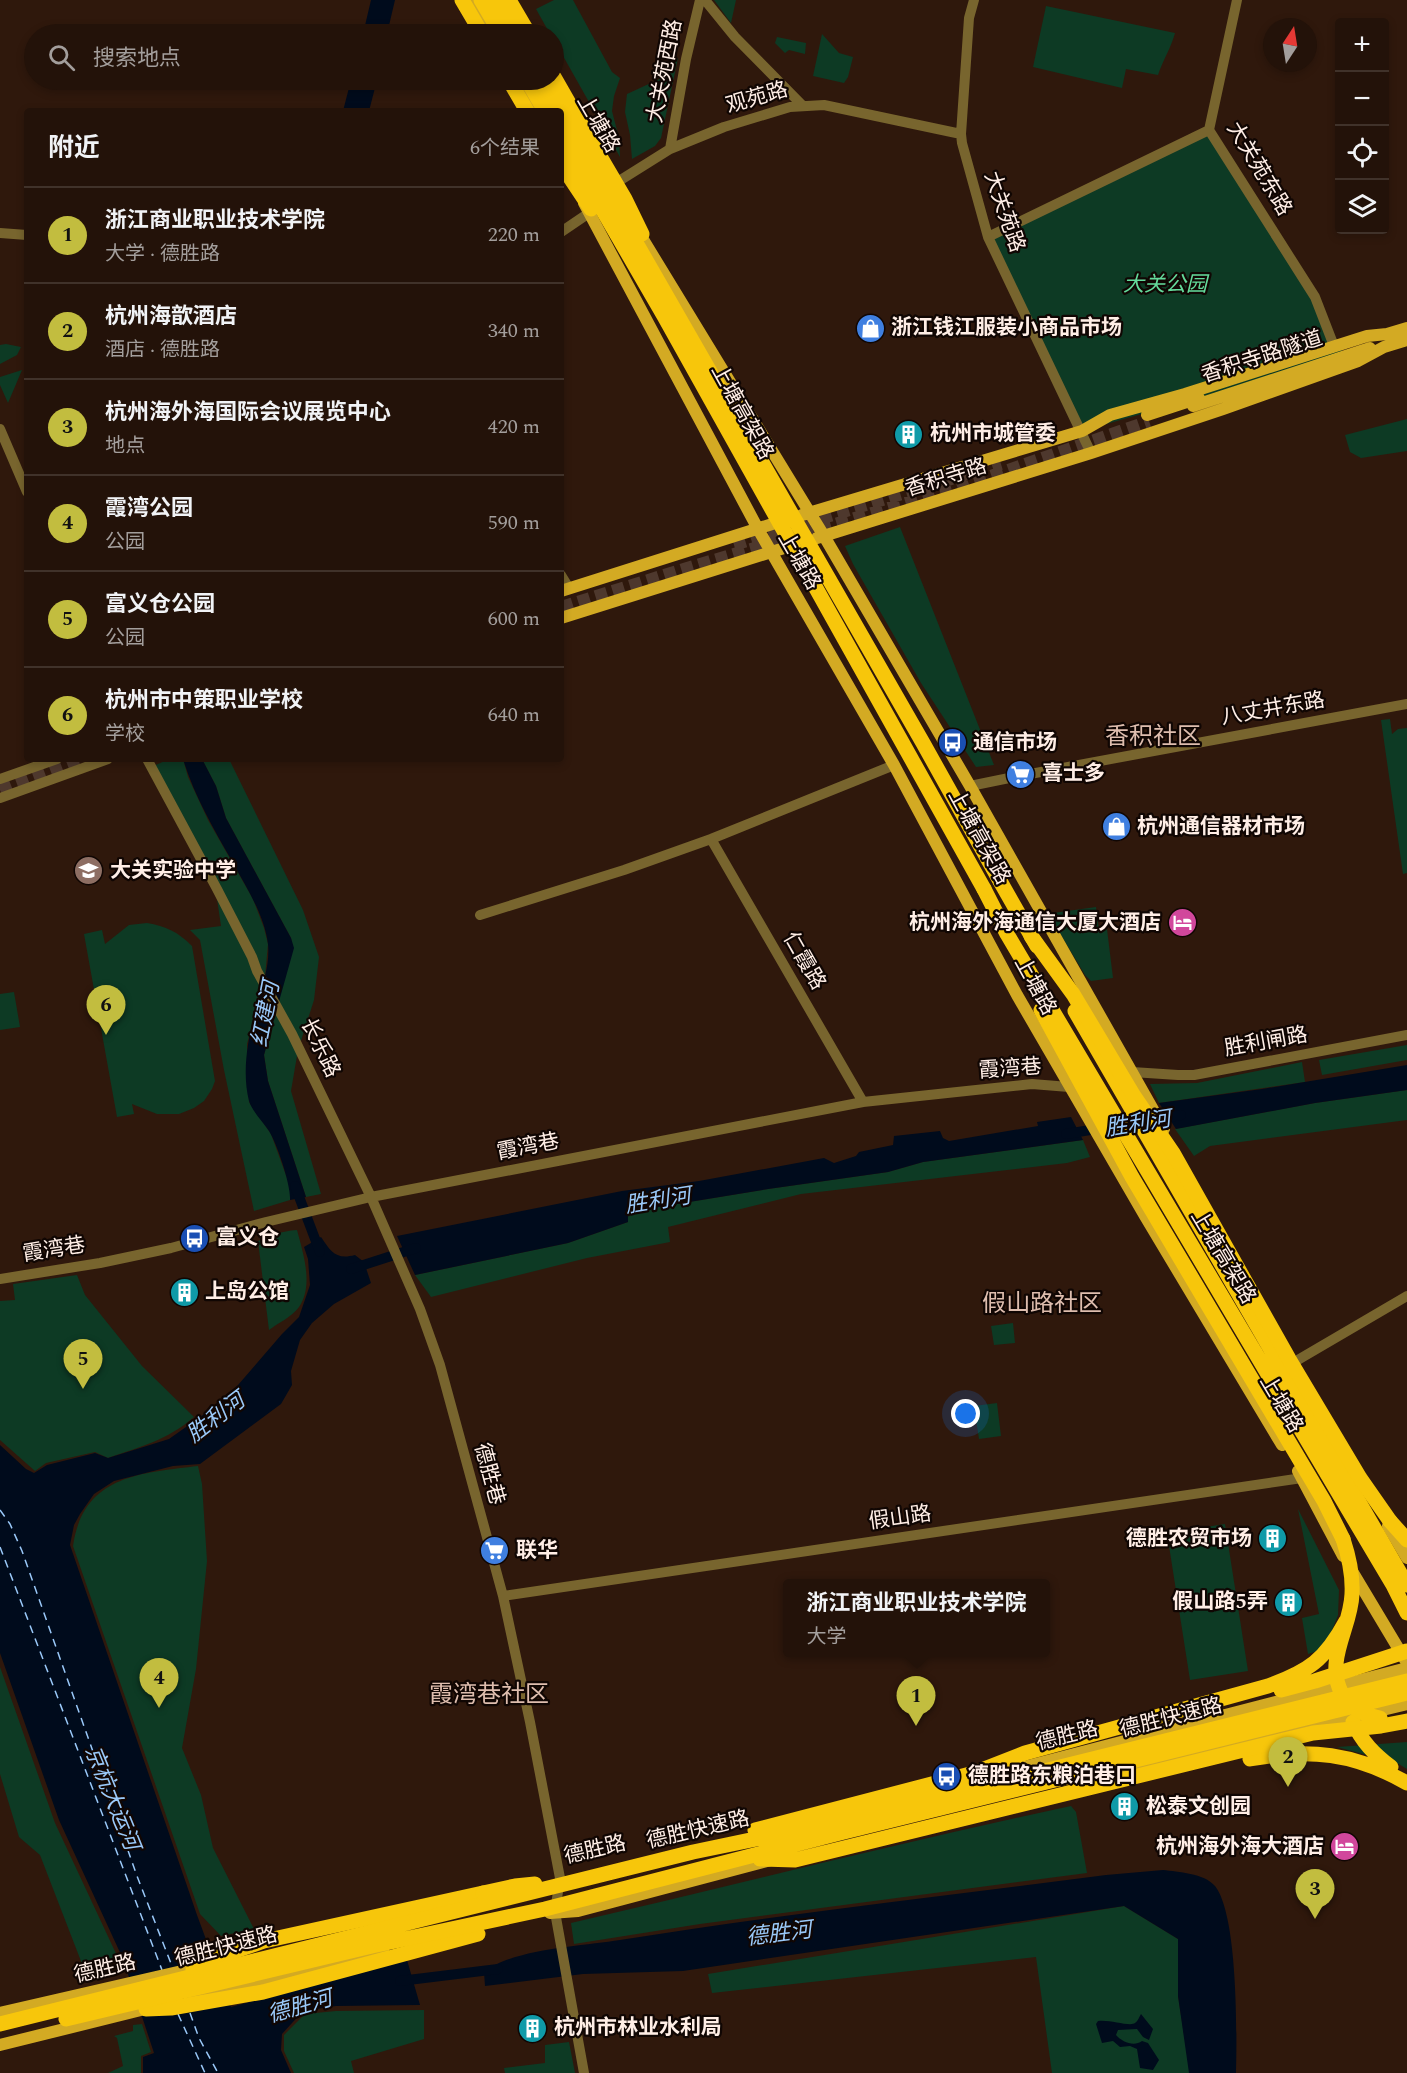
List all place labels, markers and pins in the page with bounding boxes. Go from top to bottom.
shop icon: 浙江钱江服装小商品市场 [854,312,886,344]
place label: 浙江钱江服装小商品市场 [891,312,1122,344]
building icon: 杭州市城管委 [893,418,925,450]
place label: 杭州市城管委 [930,418,1056,450]
bus stop icon: 通信市场 [936,727,968,759]
place label: 通信市场 [973,727,1057,759]
supermarket icon: 喜士多 [1005,758,1037,790]
place label: 喜士多 [1042,758,1105,790]
shop icon: 杭州通信器材市场 [1100,811,1132,843]
place label: 杭州通信器材市场 [1137,811,1305,843]
school or university icon: 大关实验中学 [73,855,105,887]
place label: 大关实验中学 [110,855,236,887]
place label: 杭州海外海通信大厦大酒店 [909,907,1161,939]
hotel icon: 杭州海外海通信大厦大酒店 [1166,907,1198,939]
pin: 6 [86,986,126,1035]
bus stop icon: 富义仓 [179,1222,211,1254]
place label: 富义仓 [216,1222,279,1254]
building icon: 上岛公馆 [168,1276,200,1308]
place label: 上岛公馆 [205,1276,289,1308]
pin: 5 [64,1340,103,1389]
place label: 德胜农贸市场 [1126,1523,1252,1555]
building icon: 德胜农贸市场 [1257,1523,1289,1555]
supermarket icon: 联华 [479,1535,511,1567]
place label: 联华 [516,1535,558,1567]
place label: 假山路5弄 [1172,1586,1268,1618]
building icon: 假山路5弄 [1273,1586,1305,1618]
pin: 4 [140,1658,178,1708]
pin: 1 [896,1676,936,1726]
pin: 2 [1268,1738,1308,1787]
bus stop icon: 德胜路东粮泊巷口 [931,1760,963,1792]
place label: 德胜路东粮泊巷口 [968,1760,1136,1792]
building icon: 松泰文创园 [1109,1791,1141,1823]
place label: 松泰文创园 [1146,1791,1251,1823]
place label: 杭州海外海大酒店 [1156,1831,1324,1863]
hotel icon: 杭州海外海大酒店 [1329,1831,1361,1863]
pin: 3 [1296,1870,1334,1919]
building icon: 杭州市林业水利局 [517,2012,549,2044]
place label: 杭州市林业水利局 [554,2012,722,2044]

